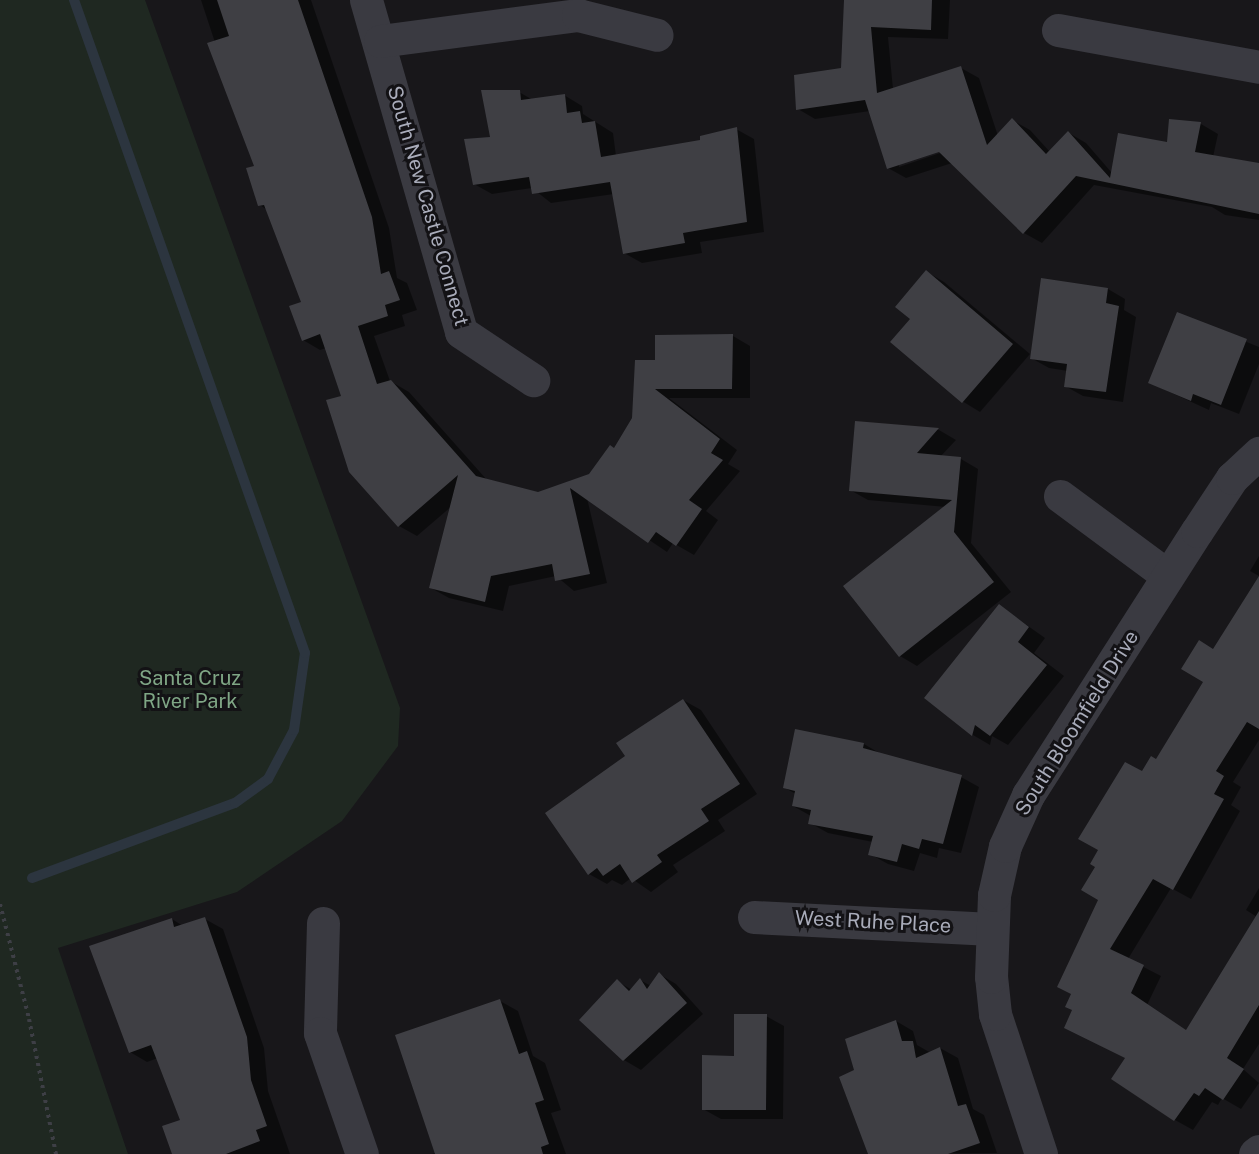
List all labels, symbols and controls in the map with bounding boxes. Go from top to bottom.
street label: South New Castle Connect [382,83,474,329]
street label: South Bloomfield Drive [1010,626,1144,820]
park label: Santa Cruz River Park [139,667,241,714]
street label: West Ruhe Place [794,906,952,938]

